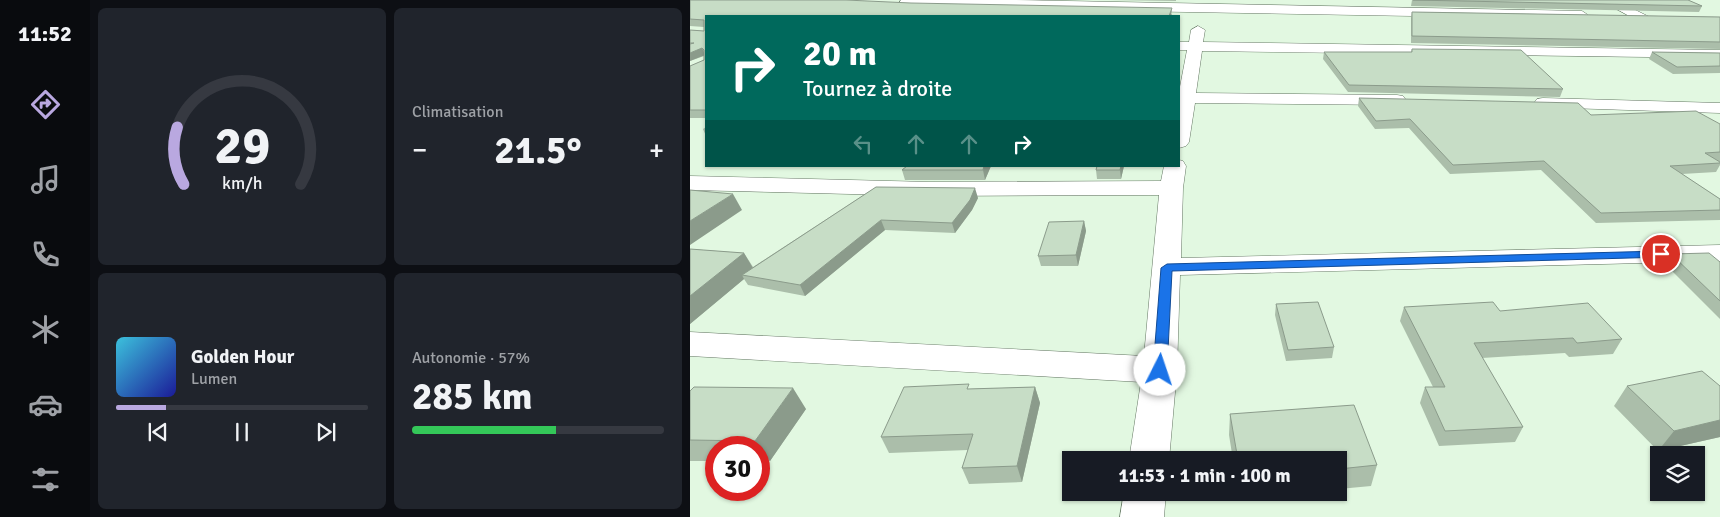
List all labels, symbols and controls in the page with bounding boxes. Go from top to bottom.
text: 11:52 [18,20,72,47]
text: 20 m [803,32,877,75]
icon: right [720,35,785,100]
text: Tournez à droite [803,75,952,102]
icon: directions [28,87,63,122]
text: Climatisation [412,102,503,122]
text: 29 [214,114,270,178]
text: 21.5° [494,127,582,174]
icon: left [849,130,877,158]
icon: ahead [902,130,930,158]
icon: ahead [955,130,983,158]
icon: right [1008,130,1036,158]
text: − [412,133,427,167]
text: + [649,133,664,167]
icon: music [28,162,63,197]
text: km/h [222,172,262,194]
pin [1640,233,1682,275]
icon: phone [28,237,63,272]
icon: arrive [1647,240,1675,268]
icon: climate [28,312,63,347]
position arrow [1133,343,1185,395]
text: Golden Hour [191,345,294,369]
text: Autonomie · 57% [412,348,530,368]
text: Lumen [191,369,237,389]
text: 285 km [412,373,533,420]
icon: car [28,387,63,422]
icon: previous [144,418,172,446]
icon: pause [228,418,256,446]
icon: next [312,418,340,446]
speed limit sign: 30 [705,436,770,501]
map controls [1650,446,1705,501]
button: layers [1650,446,1705,501]
icon: filters [28,462,63,497]
text: 11:53 · 1 min · 100 m [1118,464,1291,488]

